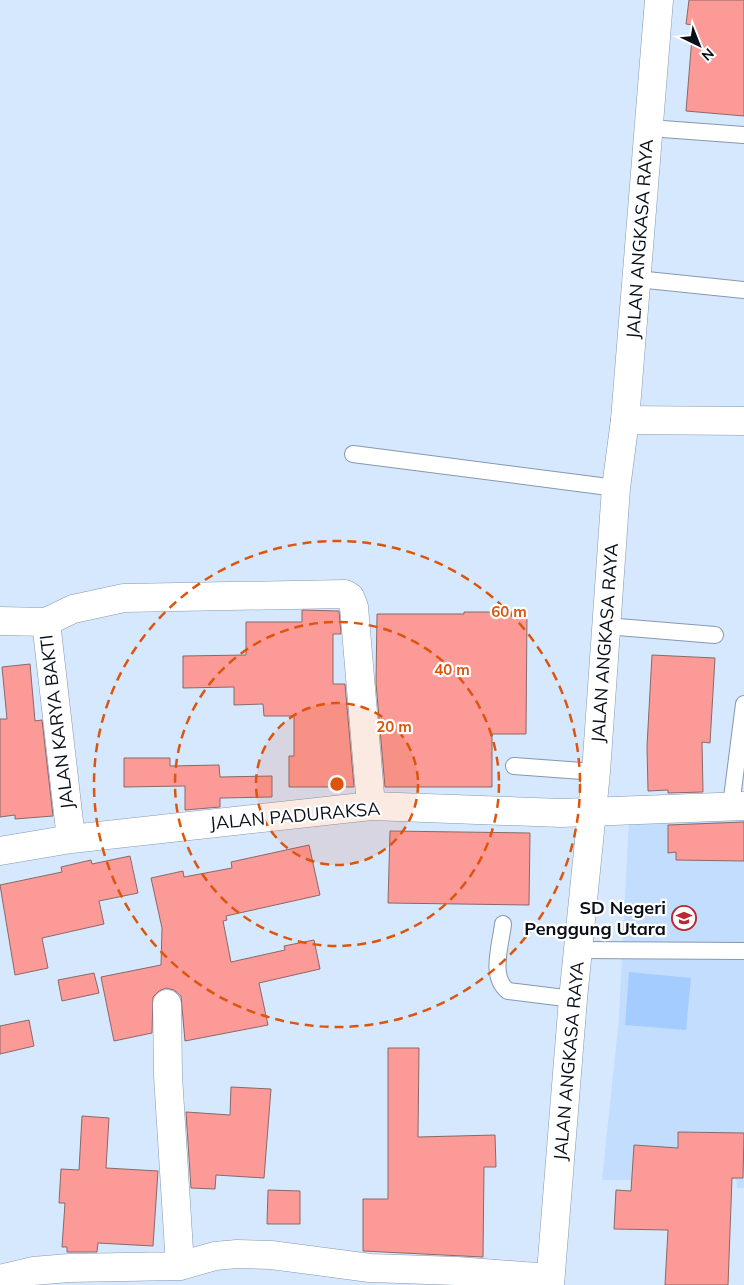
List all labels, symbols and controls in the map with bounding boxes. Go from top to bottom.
north arrow [674,20,724,70]
text: N [698,44,718,65]
street label: JALAN ANGKASA RAYA [621,138,658,340]
street label: JALAN ANGKASA RAYA [586,542,623,744]
text: 60 m [491,602,527,621]
street label: JALAN KARYA BAKTI [34,633,79,811]
text: 40 m [434,660,470,679]
text: 20 m [376,717,412,736]
centre of rings [328,775,346,793]
street label: JALAN PADURAKSA [209,797,381,834]
place label: SD Negeri Penggung Utara [524,896,666,940]
school or university icon: SD Negeri Penggung Utara [671,905,697,931]
street label: JALAN ANGKASA RAYA [548,960,589,1162]

